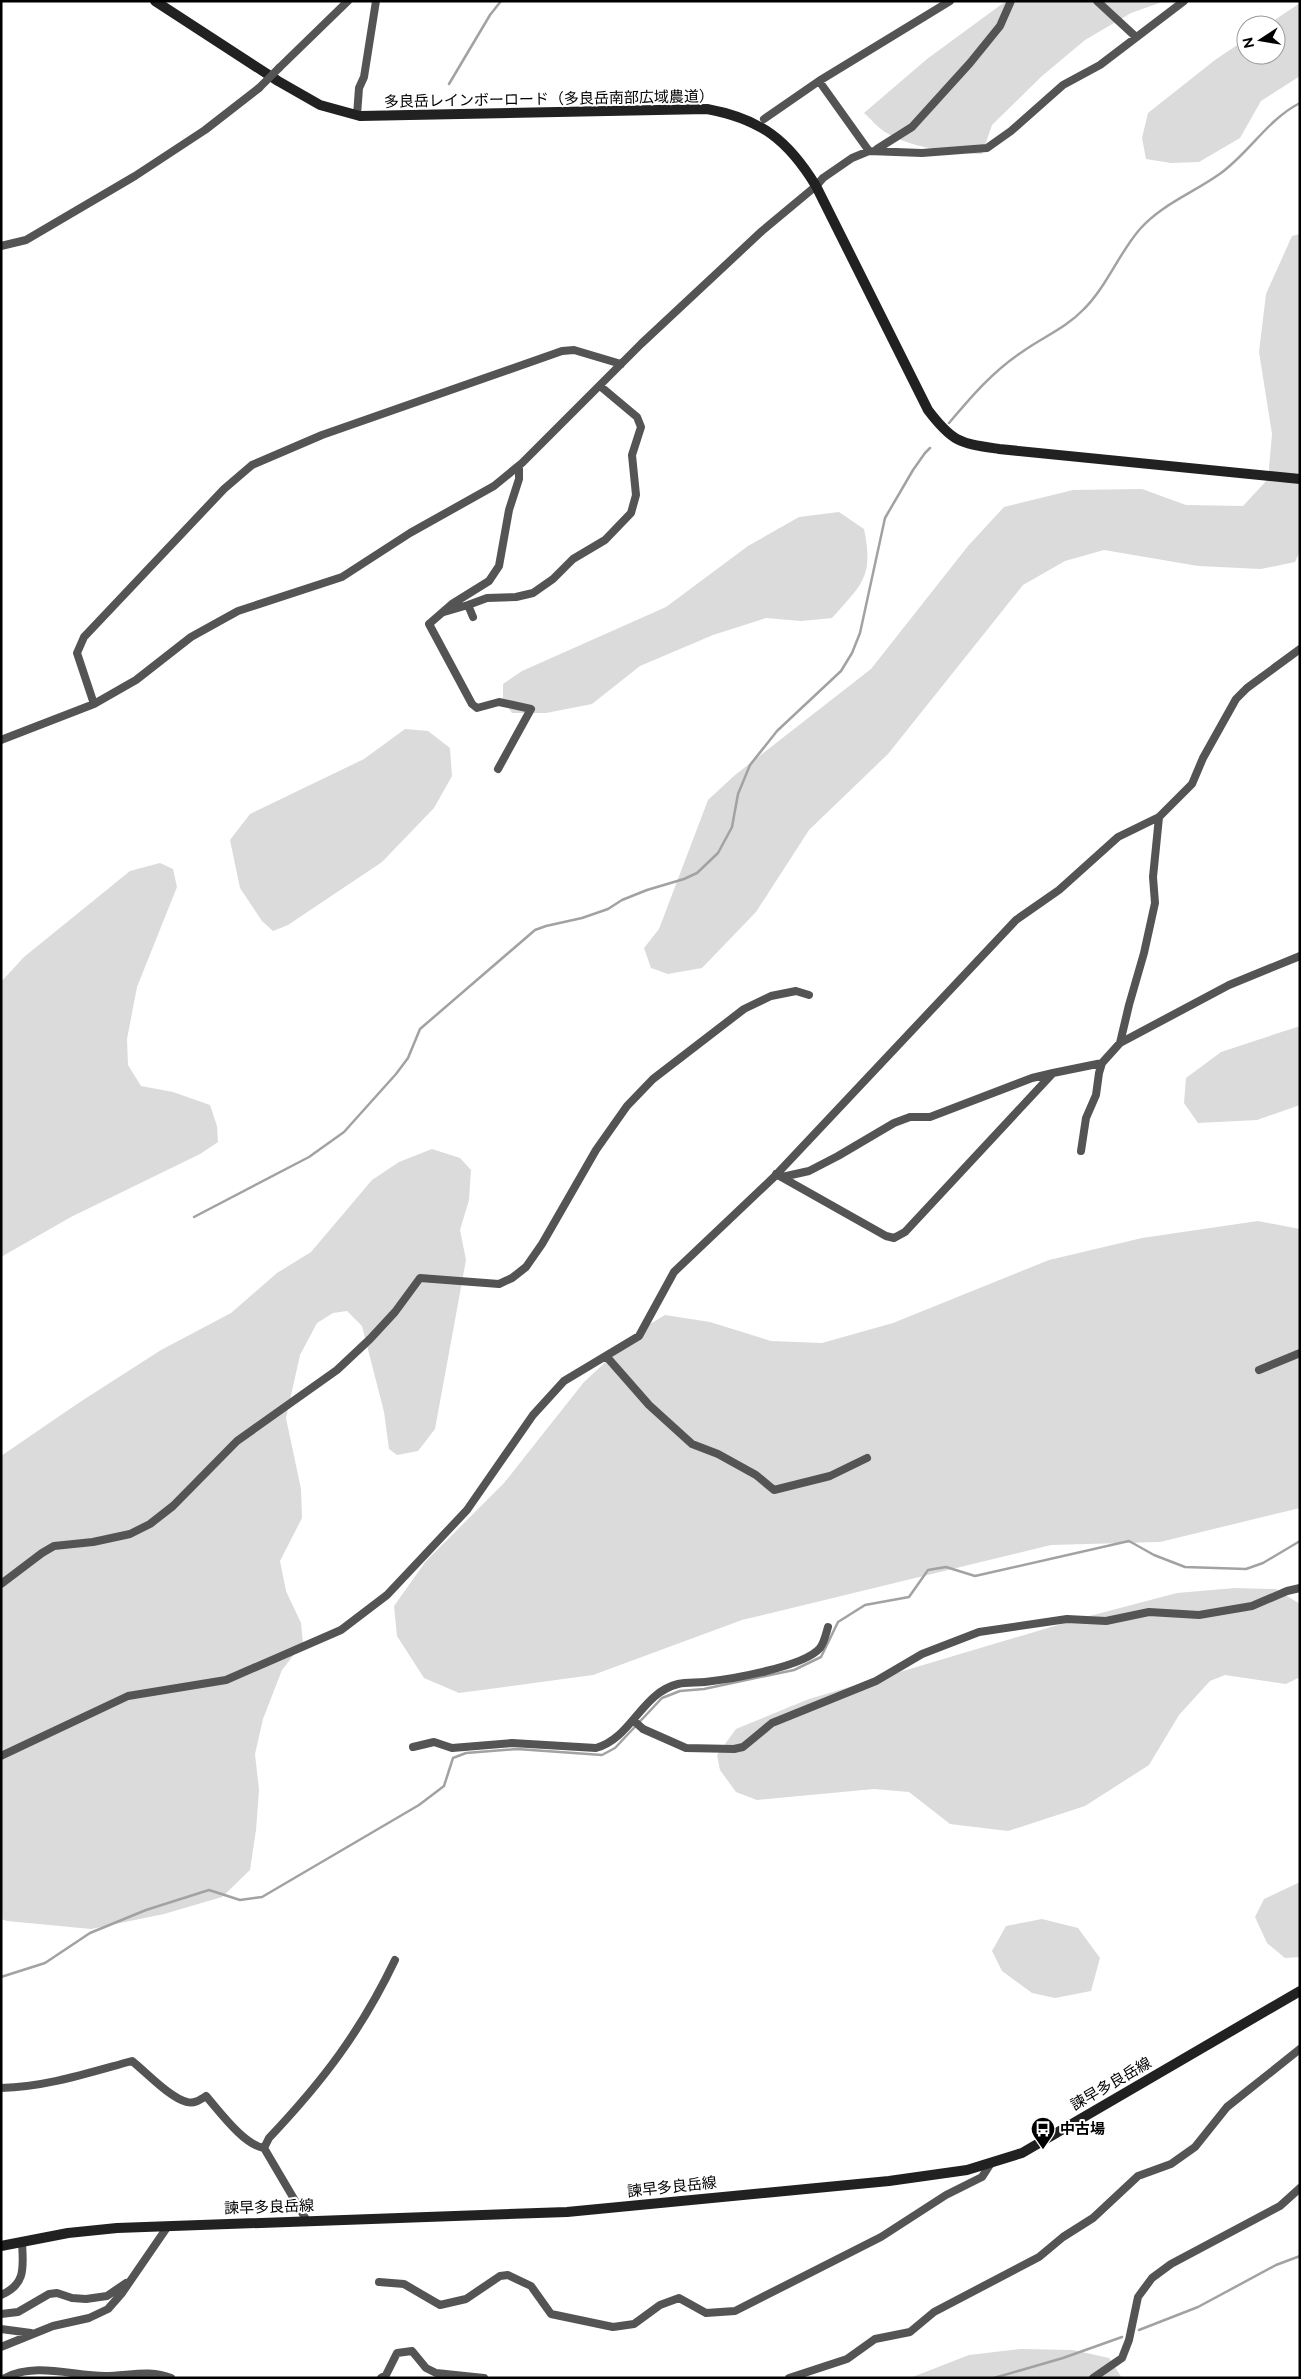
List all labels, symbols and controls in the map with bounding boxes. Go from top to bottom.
north arrow [1236,15,1286,65]
text: N [1239,36,1257,50]
street label: 多良岳レインボーロード（多良岳南部広域農道） [384,87,714,111]
street label: 諫早多良岳線 [1068,2054,1154,2114]
bus stop icon: 中古場 [1030,2116,1056,2150]
place label: 中古場 [1060,2120,1105,2138]
street label: 諫早多良岳線 [626,2173,718,2201]
street label: 諫早多良岳線 [224,2196,314,2218]

